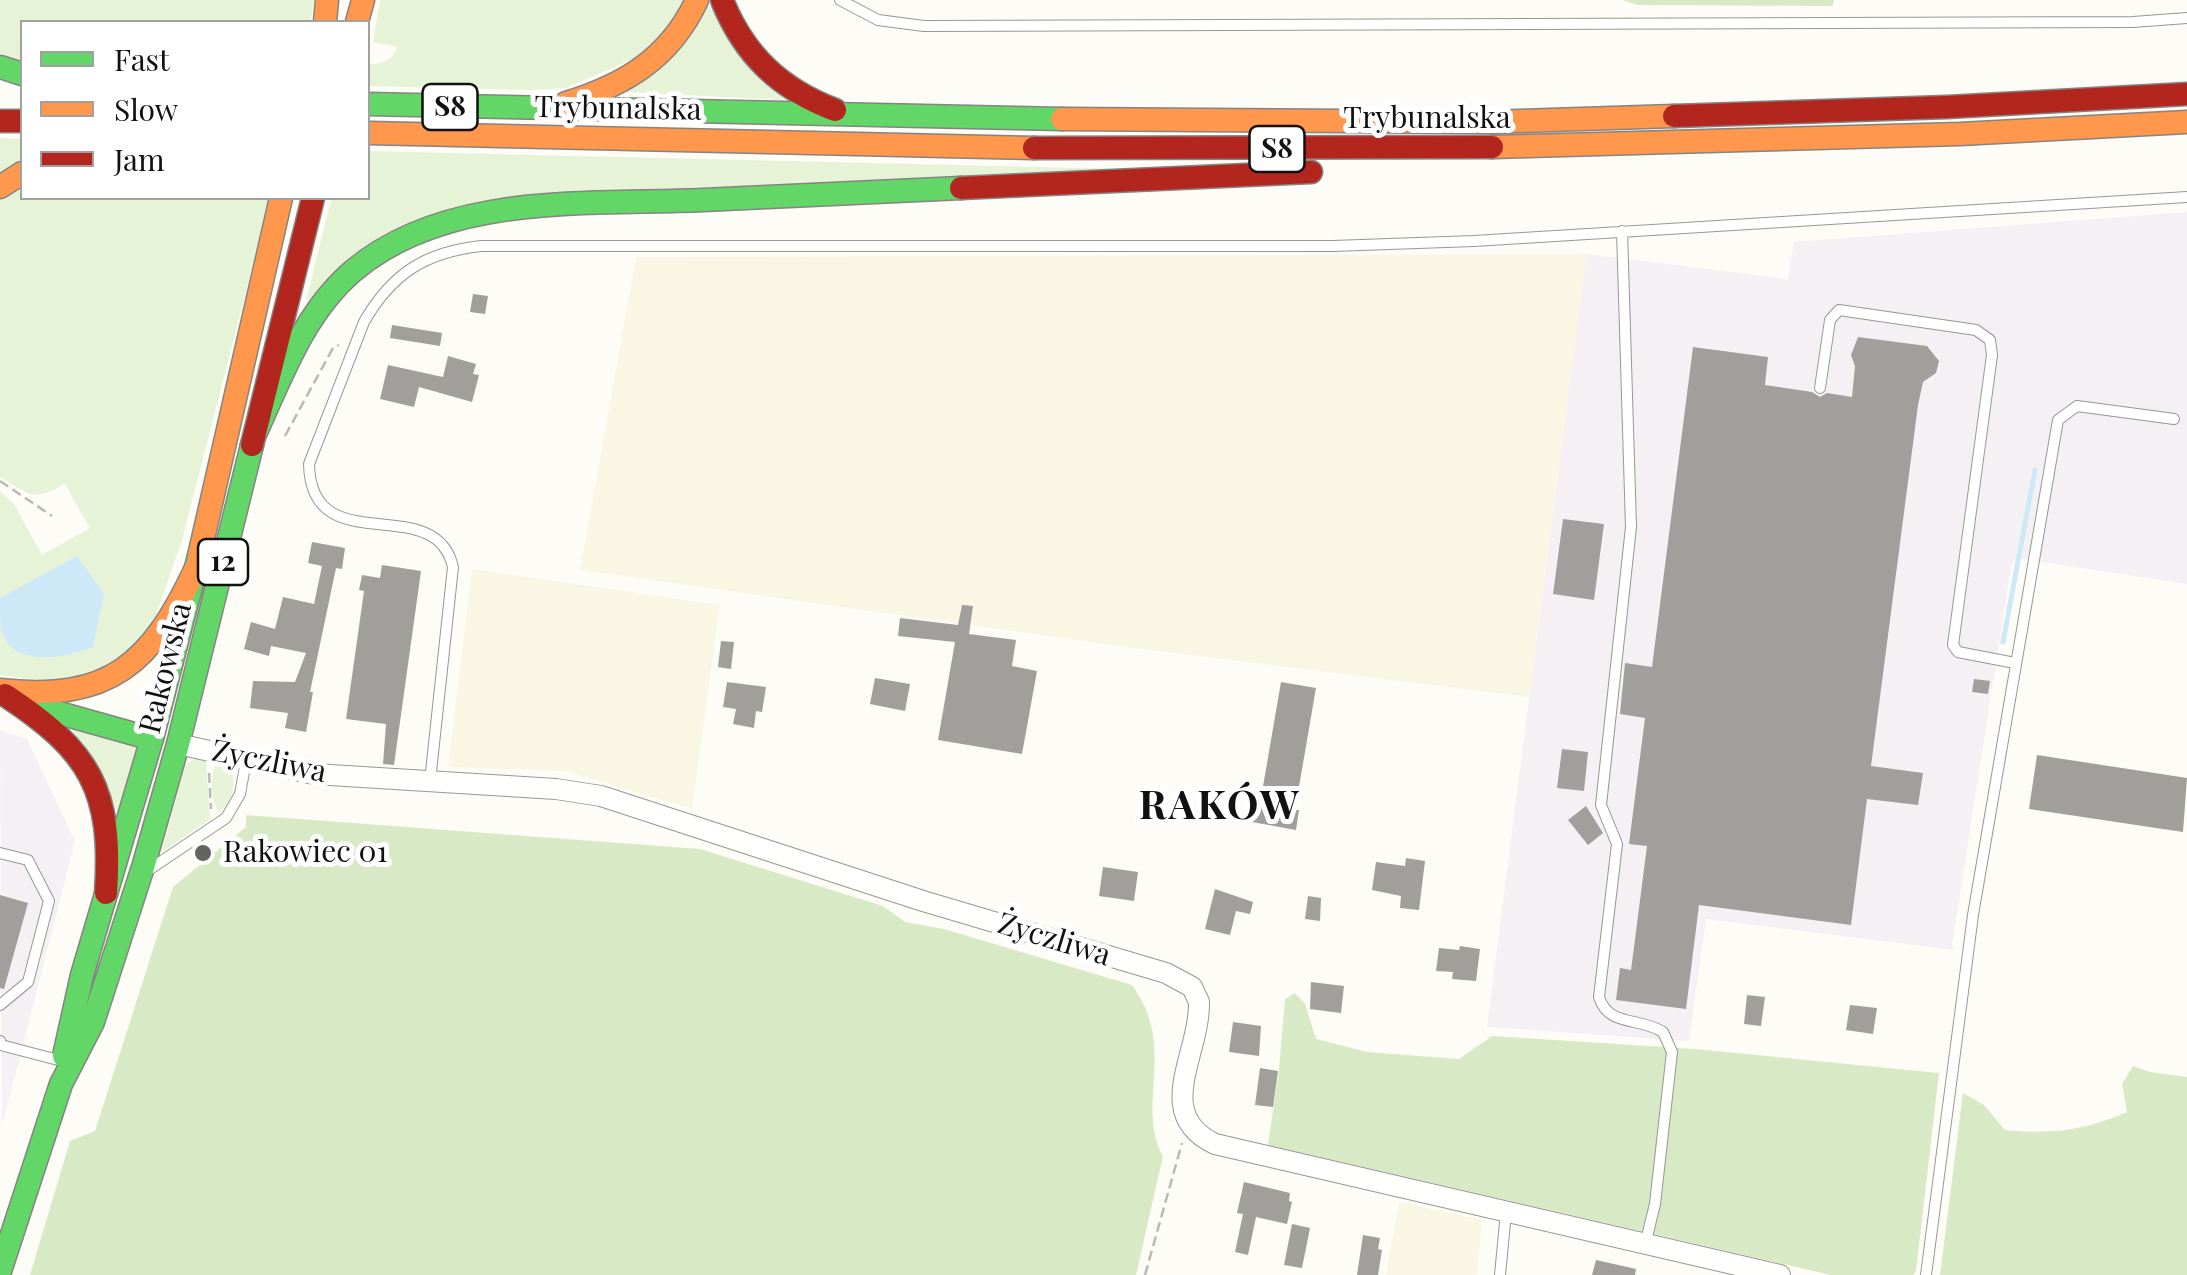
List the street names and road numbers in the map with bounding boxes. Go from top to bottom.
road number: S8 [422,84,478,130]
street label: Trybunalska [534,90,702,128]
street label: Trybunalska [1343,101,1511,137]
road number: S8 [1250,126,1304,172]
road number: 12 [198,539,248,585]
street label: Rakowska [132,599,200,737]
street label: Życzliwa [208,733,330,791]
street label: Życzliwa [993,906,1115,974]

